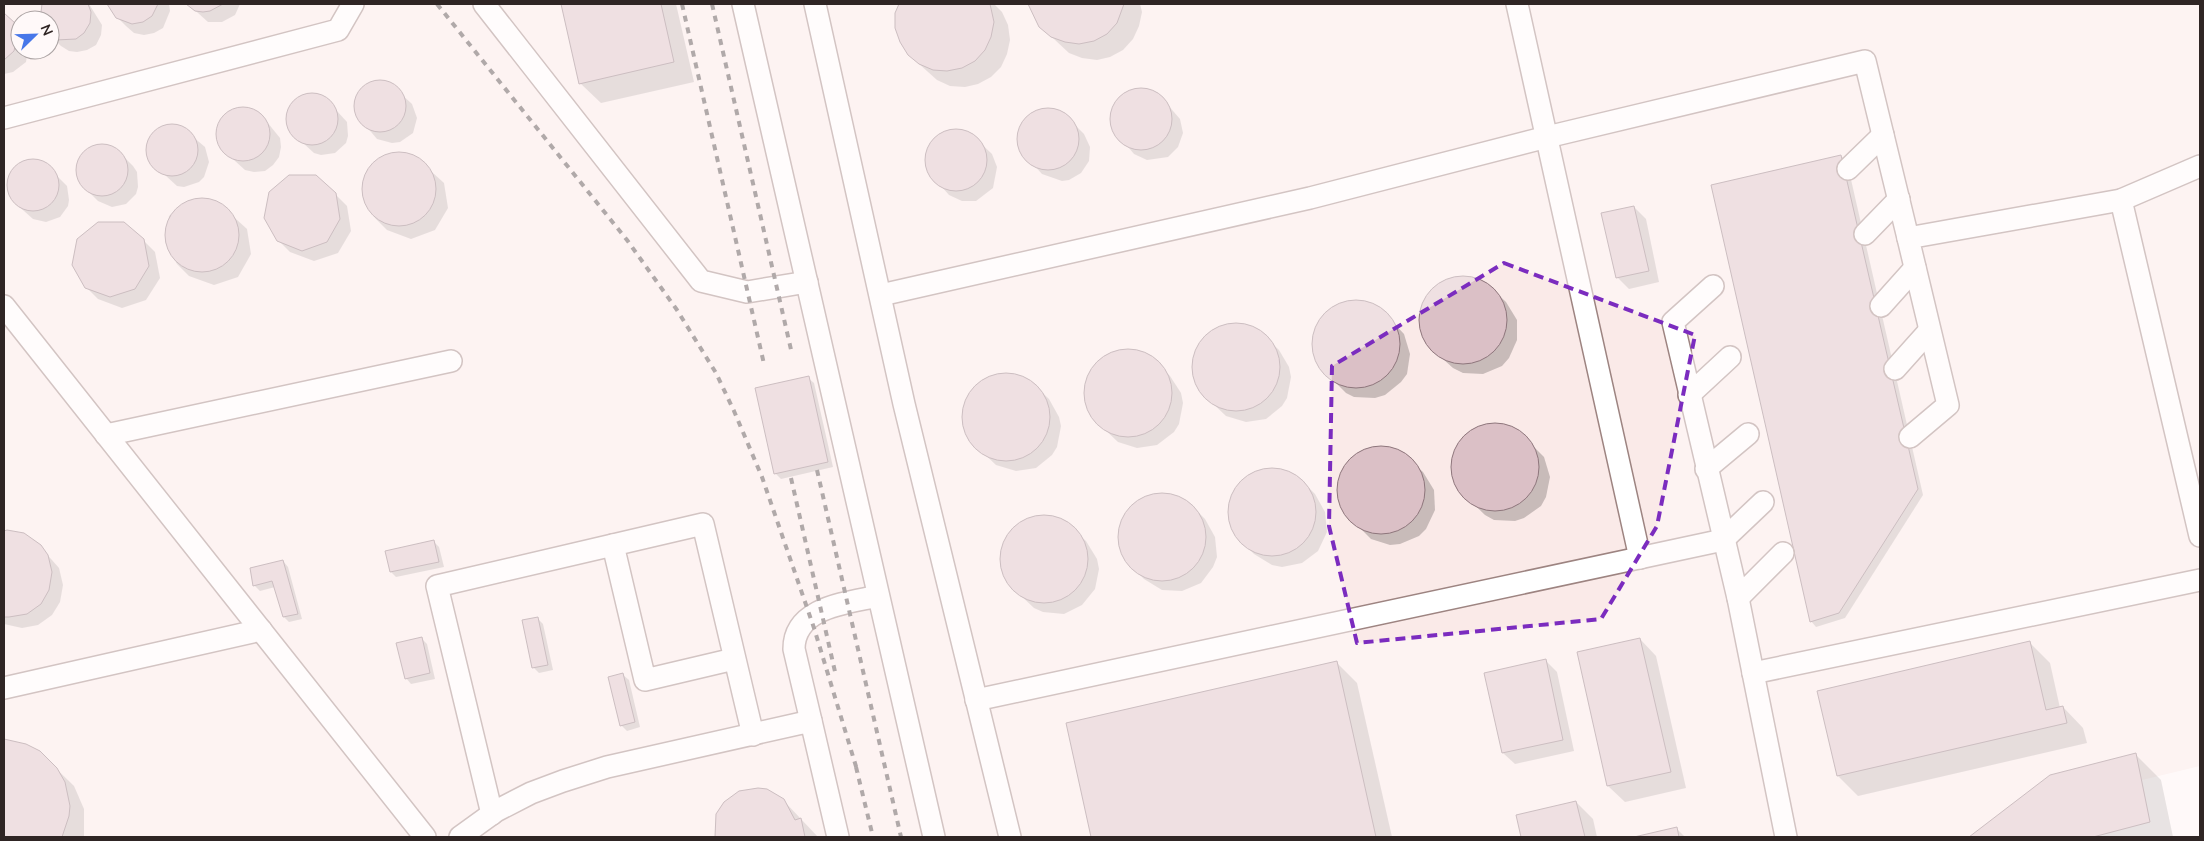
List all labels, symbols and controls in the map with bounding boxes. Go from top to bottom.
north arrow [10,10,60,60]
text: N [36,22,57,39]

